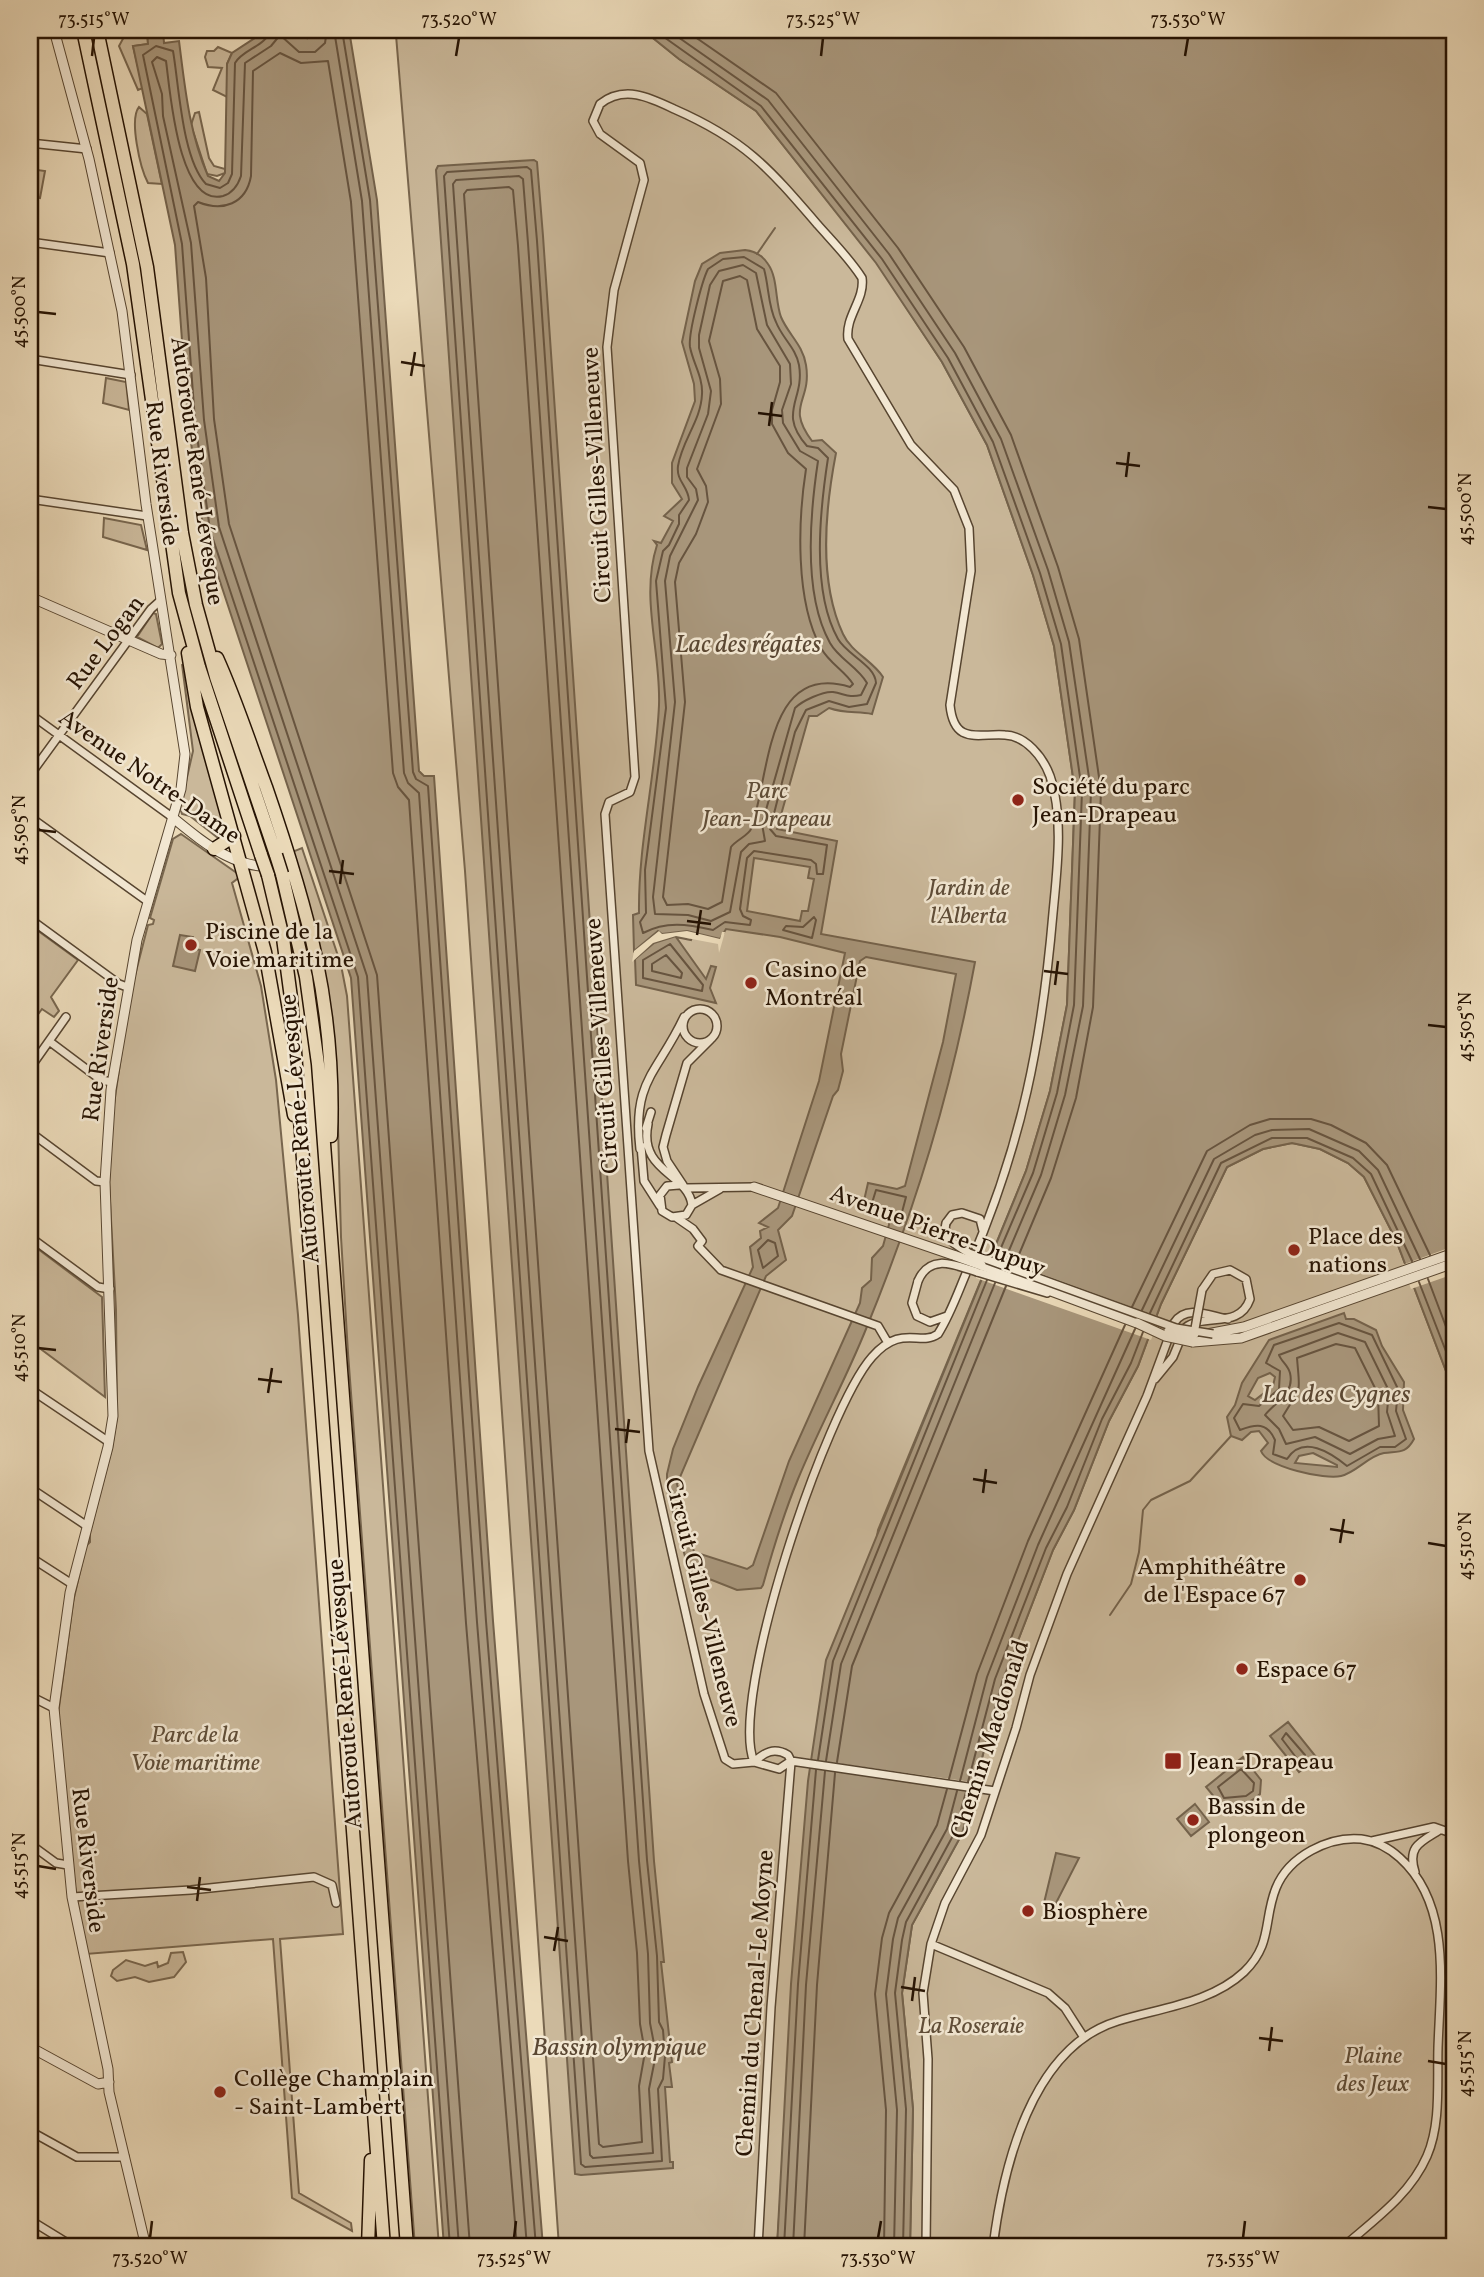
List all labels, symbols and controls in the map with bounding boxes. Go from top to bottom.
text: 73.515°W [58,8,130,33]
text: 73.520°W [421,8,497,33]
text: 73.525°W [786,8,860,33]
text: 73.530°W [1151,8,1226,33]
text: 45.500°N [8,276,33,348]
street label: Autoroute René-Lévesque [160,335,232,608]
street label: Circuit Gilles-Villeneuve [574,346,622,604]
street label: Rue Riverside [135,399,187,548]
text: 45.500°N [1454,473,1479,545]
street label: Rue Logan [60,589,154,698]
water label: Lac des régates [675,627,822,663]
street label: Avenue Notre-Dame [51,702,247,853]
place label: Société du parc Jean-Drapeau [1032,771,1190,833]
park label: Parc Jean-Drapeau [700,775,832,837]
marker: Société du parc Jean-Drapeau [1010,792,1026,808]
text: 45.505°N [8,795,33,865]
park label: Jardin de l'Alberta [926,872,1010,934]
place label: Piscine de la Voie maritime [205,916,354,978]
street label: Circuit Gilles-Villeneuve [577,917,629,1175]
marker: Piscine de la Voie maritime [183,937,199,953]
place label: Casino de Montréal [765,954,867,1016]
street label: Rue Riverside [75,975,129,1124]
marker: Casino de Montréal [743,975,759,991]
text: 45.505°N [1454,992,1479,1062]
street label: Autoroute René-Lévesque [272,993,330,1265]
street label: Avenue Pierre-Dupuy [825,1177,1050,1287]
place label: Place des nations [1308,1221,1403,1283]
marker: Place des nations [1286,1242,1302,1258]
text: 45.510°N [8,1314,33,1382]
water label: Lac des Cygnes [1262,1377,1411,1413]
street label: Circuit Gilles-Villeneuve [655,1474,750,1731]
text: 45.510°N [1454,1512,1479,1580]
place label: Amphithéâtre de l'Espace 67 [1137,1551,1286,1613]
street label: Autoroute René-Lévesque [320,1558,372,1830]
marker: Amphithéâtre de l'Espace 67 [1292,1572,1308,1588]
street label: Chemin Macdonald [943,1636,1039,1843]
place label: Espace 67 [1256,1654,1357,1688]
marker: Espace 67 [1234,1661,1250,1677]
park label: Parc de la Voie maritime [130,1719,260,1781]
place label: Jean-Drapeau [1189,1746,1334,1780]
marker: Jean-Drapeau [1163,1751,1183,1771]
street label: Rue Riverside [61,1786,113,1935]
place label: Bassin de plongeon [1207,1791,1306,1853]
marker: Bassin de plongeon [1185,1812,1201,1828]
text: 45.515°N [8,1832,33,1900]
street label: Chemin du Chenal-Le Moyne [728,1849,784,2158]
place label: Biosphère [1042,1896,1148,1930]
marker: Biosphère [1020,1903,1036,1919]
park label: La Roseraie [918,2010,1024,2044]
water label: Bassin olympique [532,2030,707,2066]
text: 45.515°N [1454,2030,1479,2098]
park label: Plaine des Jeux [1337,2040,1409,2102]
place label: Collège Champlain - Saint-Lambert [234,2063,434,2125]
marker: Collège Champlain - Saint-Lambert [212,2084,228,2100]
text: 73.520°W [112,2247,188,2272]
text: 73.525°W [477,2247,551,2272]
text: 73.530°W [841,2247,916,2272]
text: 73.535°W [1206,2247,1280,2272]

